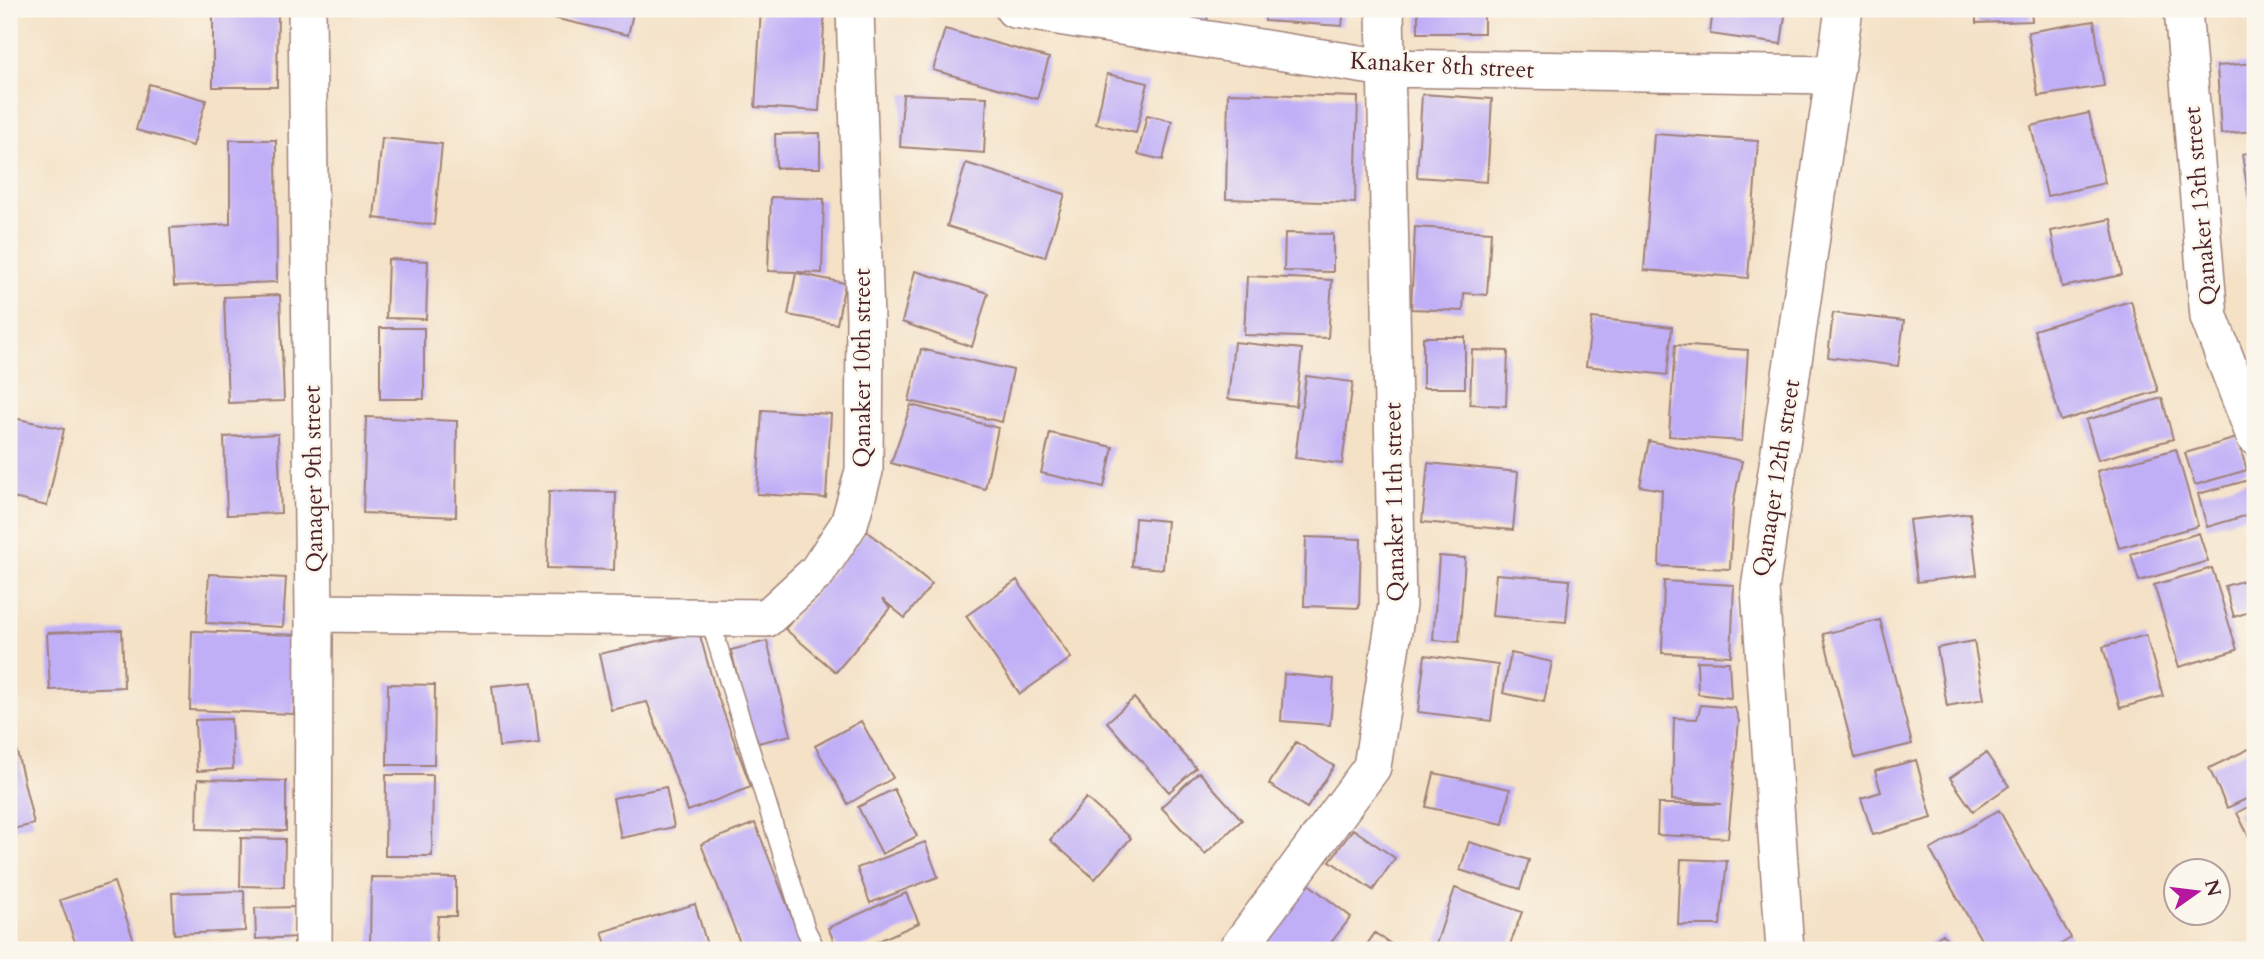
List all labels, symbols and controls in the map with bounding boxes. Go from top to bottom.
street label: Kanaker 8th street [1349,44,1535,87]
street label: Qanaker 13th street [2175,105,2226,307]
street label: Qanaker 10th street [846,268,879,468]
street label: Qanaqer 12th street [1745,377,1808,579]
street label: Qanaqer 9th street [295,385,332,573]
street label: Qanaker 11th street [1376,402,1413,602]
north arrow [2162,858,2232,928]
text: N [2198,877,2227,900]

